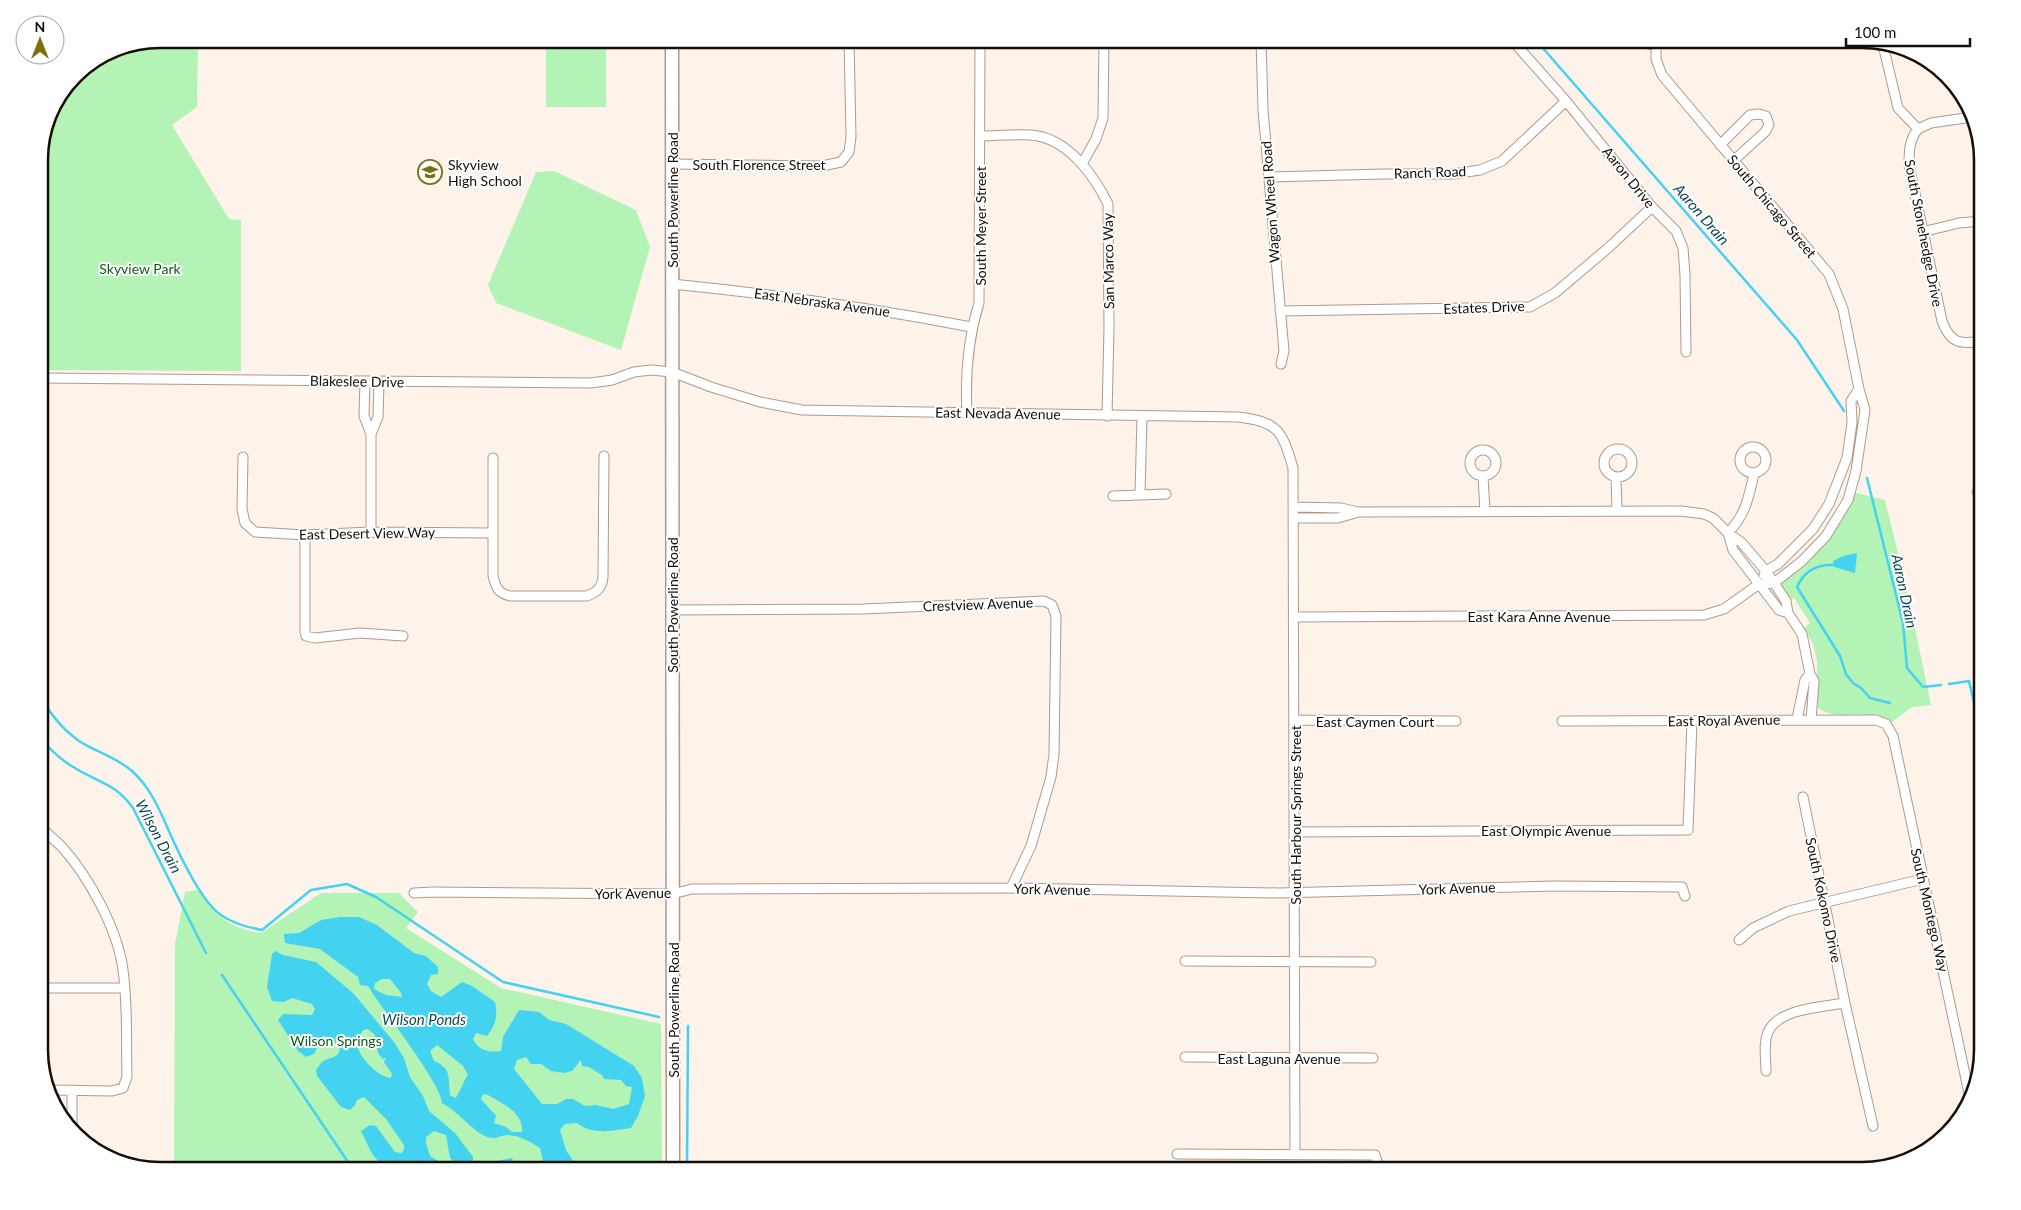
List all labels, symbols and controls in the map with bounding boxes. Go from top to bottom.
north arrow [15,15,65,65]
scale bar [1846,15,1970,47]
text: N [35,18,45,35]
text: 100 m [1854,23,1896,41]
street label: South Powerline Road [664,132,681,268]
street label: Wagon Wheel Road [1257,141,1283,263]
street label: Aaron Drive [1599,143,1659,211]
street label: South Chicago Street [1724,151,1820,261]
place label: Skyview High School [448,156,522,189]
street label: South Florence Street [692,156,826,173]
street label: South Stonehedge Drive [1901,158,1947,308]
school or university icon: Skyview High School [417,159,443,185]
street label: Ranch Road [1393,162,1467,182]
street label: South Meyer Street [972,166,989,286]
water label: Aaron Drain [1670,179,1734,248]
street label: San Marco Way [1099,212,1117,309]
park label: Skyview Park [99,260,182,277]
street label: East Nebraska Avenue [753,284,891,320]
street label: Estates Drive [1443,297,1525,317]
street label: Blakeslee Drive [310,372,404,390]
street label: East Nevada Avenue [935,403,1061,423]
street label: East Desert View Way [299,523,436,543]
street label: South Powerline Road [664,537,681,673]
water label: Aaron Drain [1888,551,1922,630]
street label: Crestview Avenue [922,594,1034,614]
street label: East Kara Anne Avenue [1468,608,1610,625]
street label: East Royal Avenue [1668,711,1780,729]
street label: East Caymen Court [1316,713,1434,730]
street label: South Harbour Springs Street [1287,725,1304,905]
water label: Wilson Drain [132,796,186,876]
street label: East Olympic Avenue [1481,822,1611,839]
street label: South Kokomo Drive [1802,836,1846,964]
street label: South Montego Way [1907,846,1953,974]
street label: York Avenue [1418,878,1496,898]
street label: York Avenue [1013,880,1091,898]
street label: York Avenue [594,884,672,902]
street label: South Powerline Road [665,942,682,1078]
water label: Wilson Ponds [382,1010,466,1028]
park label: Wilson Springs [290,1032,382,1049]
street label: East Laguna Avenue [1217,1050,1341,1067]

